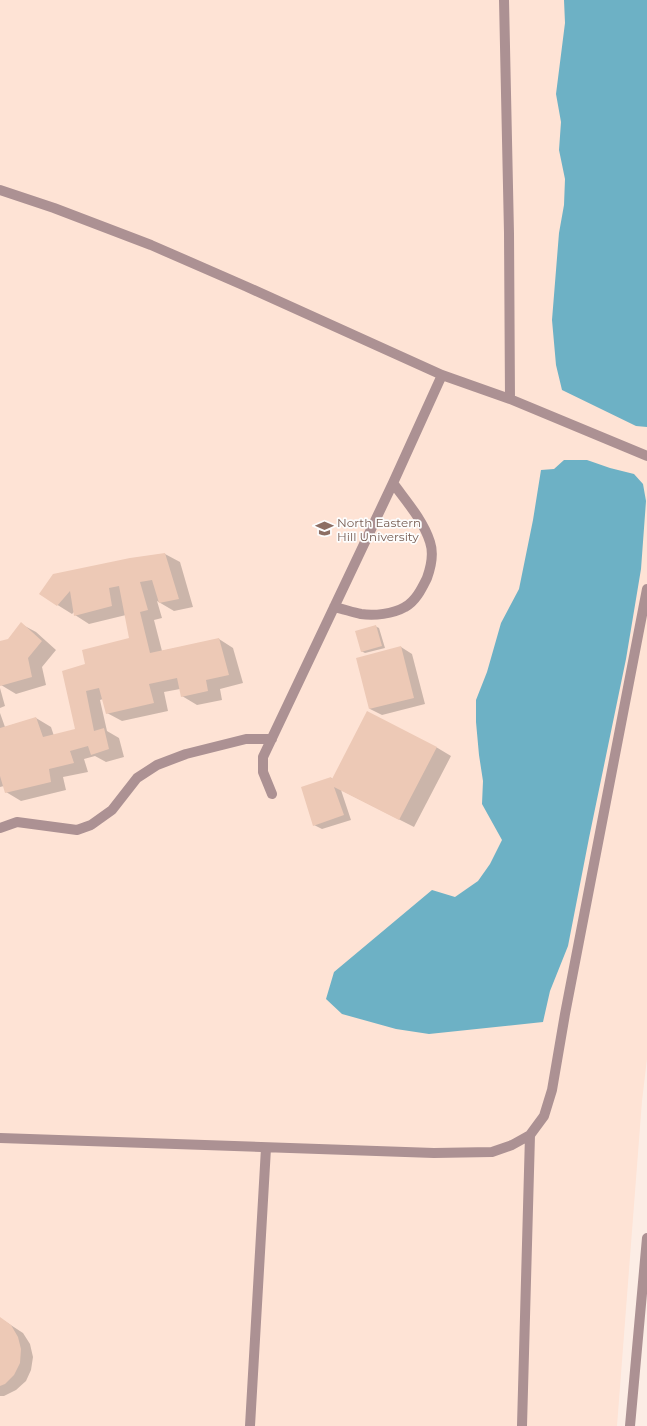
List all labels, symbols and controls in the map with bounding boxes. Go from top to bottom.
place label: North Eastern Hill University [337,515,421,544]
school or university icon: North Eastern Hill University [314,519,334,539]

